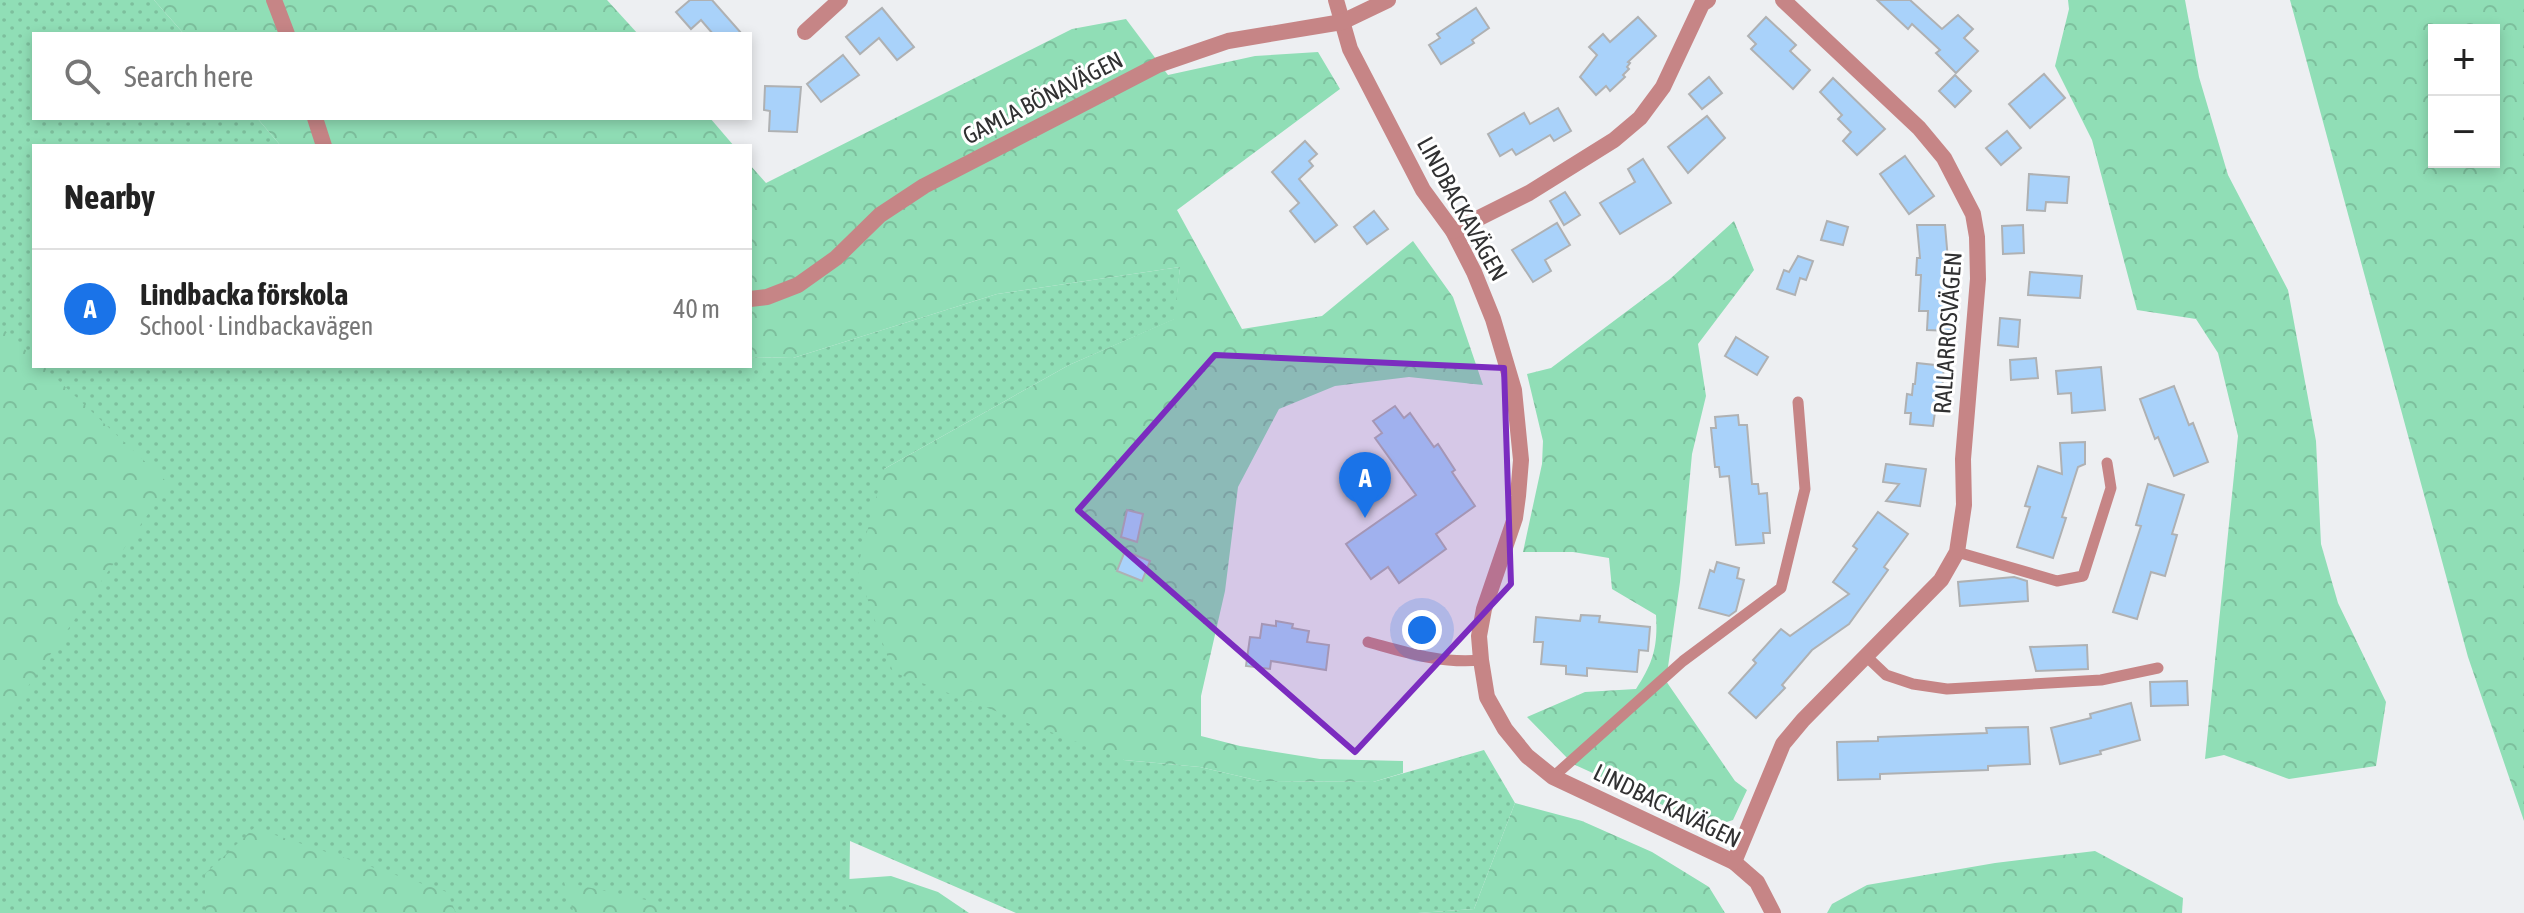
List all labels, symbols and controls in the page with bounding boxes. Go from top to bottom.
map controls [2428,24,2500,168]
button: + [2428,24,2500,96]
search box [32,32,752,120]
street label: GAMLA BÖNAVÄGEN [958,46,1127,150]
icon: search [60,54,104,98]
text: Search here [124,59,253,93]
button: − [2428,96,2500,168]
street label: LINDBACKAVÄGEN [1412,132,1513,285]
text: Nearby [64,177,155,216]
street label: RALLARROSVÄGEN [1928,251,1967,415]
text: Lindbacka förskola [140,277,348,311]
text: A [84,294,96,324]
text: 40 m [673,294,720,324]
text: School · Lindbackavägen [140,311,373,341]
pin: A [1339,452,1391,518]
your location [1402,610,1442,650]
street label: LINDBACKAVÄGEN [1589,758,1745,853]

